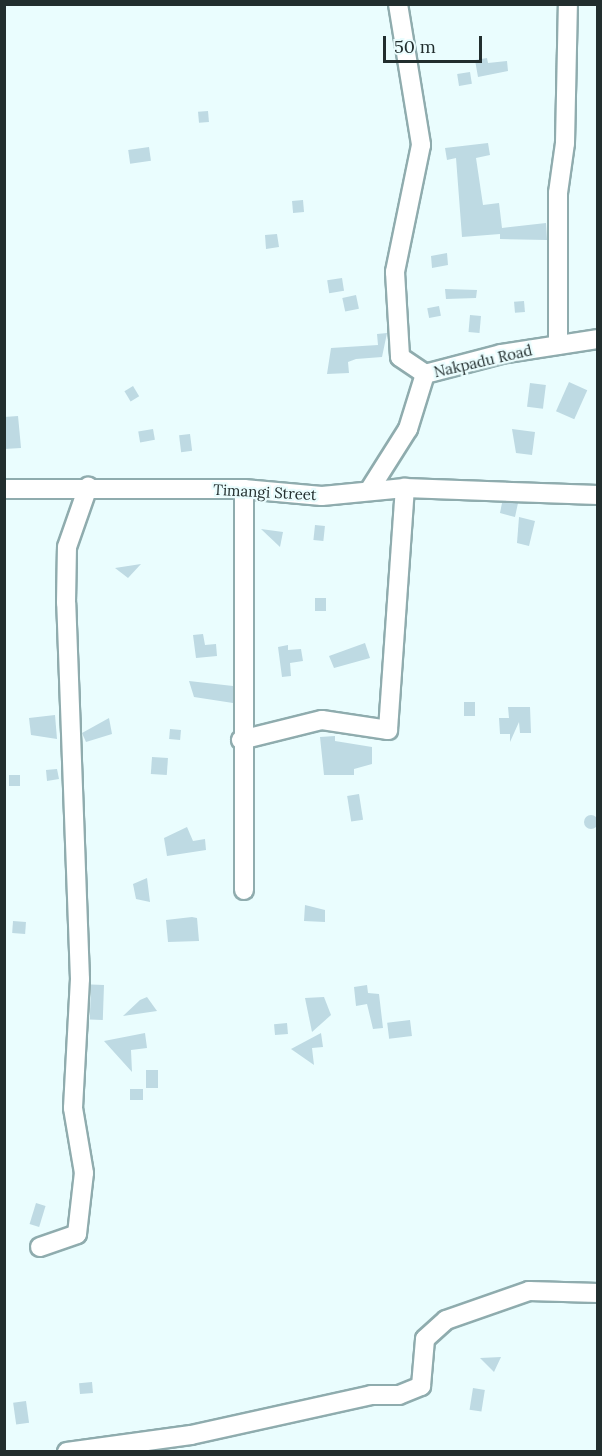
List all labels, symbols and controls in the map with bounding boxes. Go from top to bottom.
scale bar [386,24,485,62]
text: 50 m [394,35,436,58]
street label: Nakpadu Road [432,341,534,381]
street label: Timangi Street [213,480,317,504]

